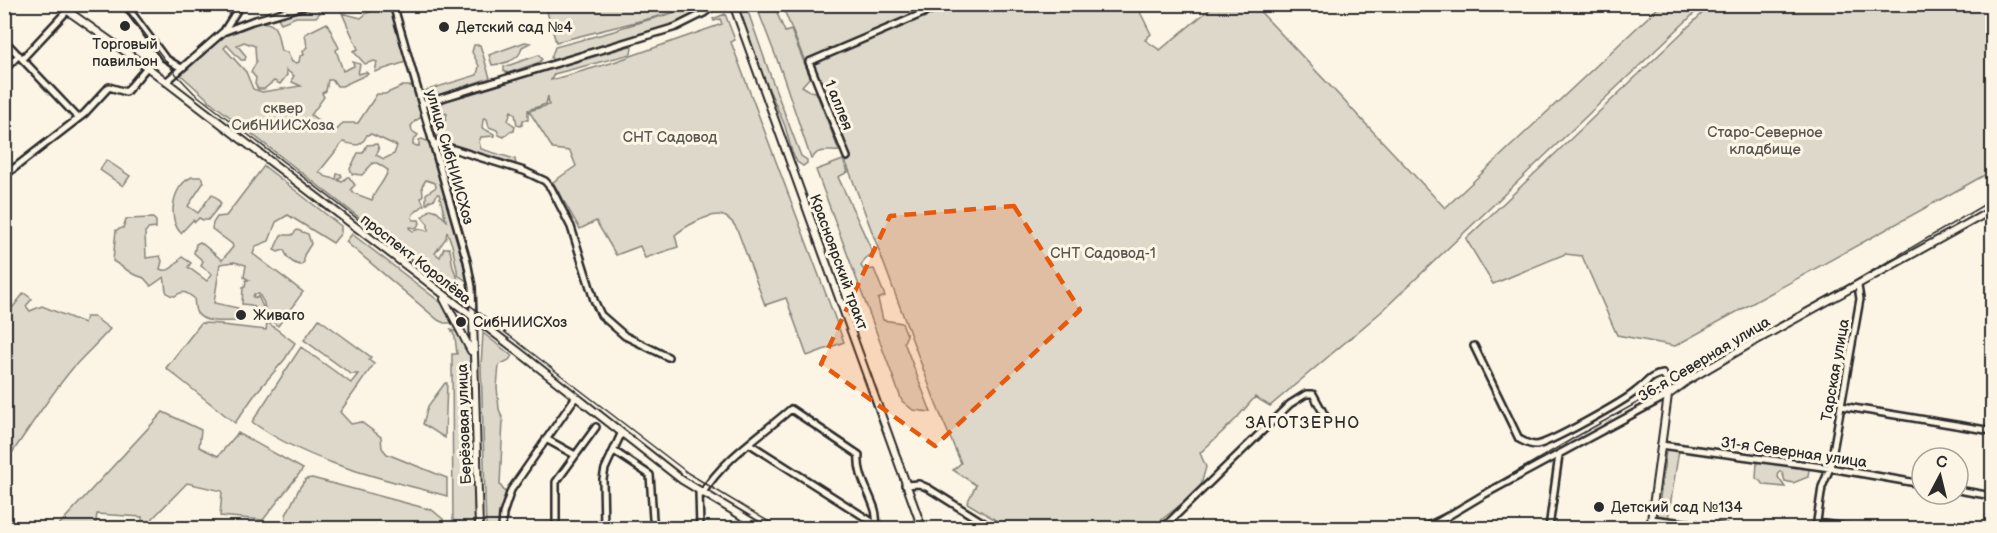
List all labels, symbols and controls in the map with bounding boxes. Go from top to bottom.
place label: Детский сад №4 [456,18,573,37]
marker: Торговый павильон [118,19,132,33]
marker: Детский сад №4 [437,20,451,34]
place label: Торговый павильон [92,35,158,71]
street label: 1 аллея [820,77,857,133]
street label: улица СибНИИСХоз [421,87,478,227]
park label: сквер СибНИИСХоза [231,99,335,135]
park label: Старо-Северное кладбище [1707,123,1823,159]
park label: СНТ Садовод [623,128,717,147]
street label: Красноярский тракт [805,192,872,333]
street label: проспект Королёва [356,210,475,309]
park label: СНТ Садовод-1 [1050,244,1156,263]
place label: Живаго [253,306,305,325]
marker: Живаго [234,308,248,322]
street label: 36-я Северная улица [1635,312,1774,406]
place label: СибНИИСХоз [473,313,567,332]
marker: СибНИИСХоз [454,315,468,329]
street label: Тарская улица [1817,317,1854,423]
street label: Берёзовая улица [453,363,476,485]
district label: ЗАГОТЗЕРНО [1245,414,1361,433]
street label: 31-я Северная улица [1720,433,1868,472]
north arrow [1910,446,1970,506]
text: С [1935,452,1948,473]
place label: Детский сад №134 [1611,498,1743,517]
marker: Детский сад №134 [1592,500,1606,514]

